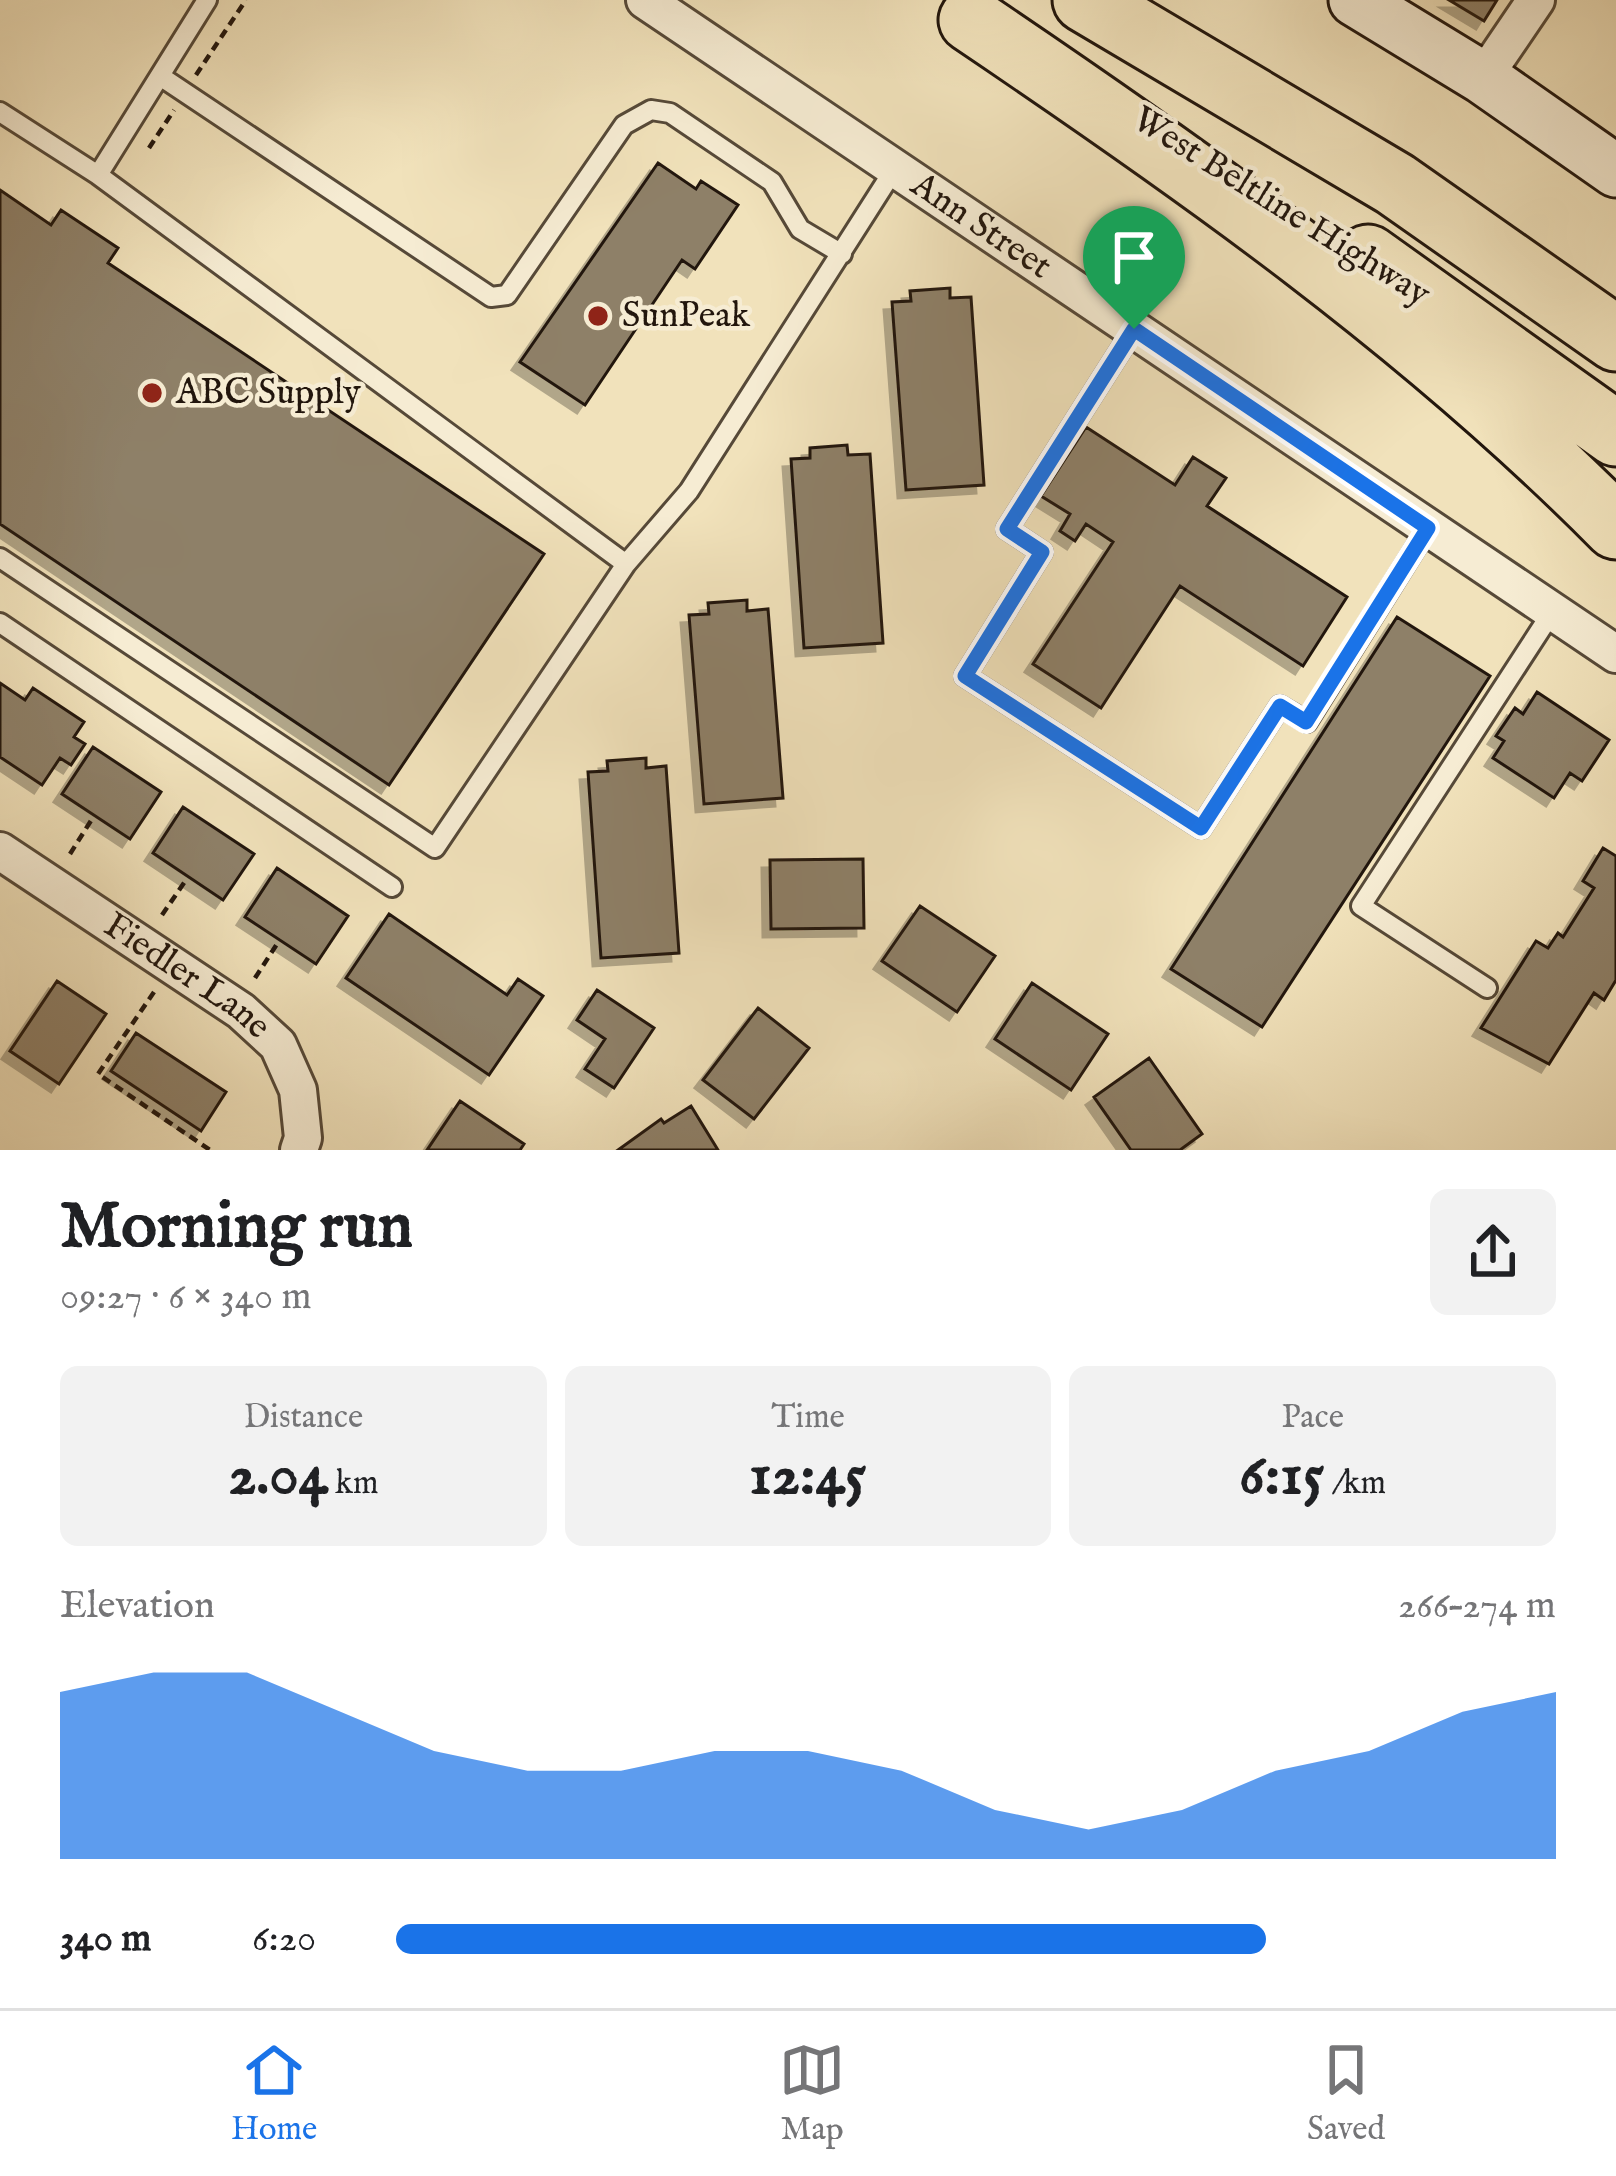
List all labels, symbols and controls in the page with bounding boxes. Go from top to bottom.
street label: West Beltline Highway [1123,97,1439,317]
street label: Ann Street [901,162,1060,290]
pin [1083,206,1185,329]
icon: arrive [1101,224,1167,290]
place label: SunPeak [622,293,751,339]
marker: SunPeak [585,303,611,329]
place label: ABC Supply [175,370,361,416]
marker: ABC Supply [139,380,165,406]
street label: Fiedler Lane [95,903,280,1049]
text: Morning run [60,1186,413,1270]
button: share [1430,1189,1556,1315]
text: 09:27 · 6 × 340 m [60,1273,312,1322]
text: Distance [244,1397,363,1439]
text: Time [771,1397,845,1439]
text: Pace [1281,1397,1344,1439]
text: 2.04 [228,1439,328,1515]
text: 12:45 [749,1439,867,1515]
text: 6:15 [1239,1439,1324,1515]
text: km [328,1463,378,1505]
text: /km [1324,1463,1386,1505]
text: Elevation [60,1582,215,1631]
text: 266–274 m [1398,1582,1556,1631]
text: 340 m [60,1915,151,1964]
text: 6:20 [252,1915,316,1964]
tab: Home [231,2037,317,2151]
tab: Map [779,2037,845,2151]
tab: Saved [1307,2037,1385,2151]

